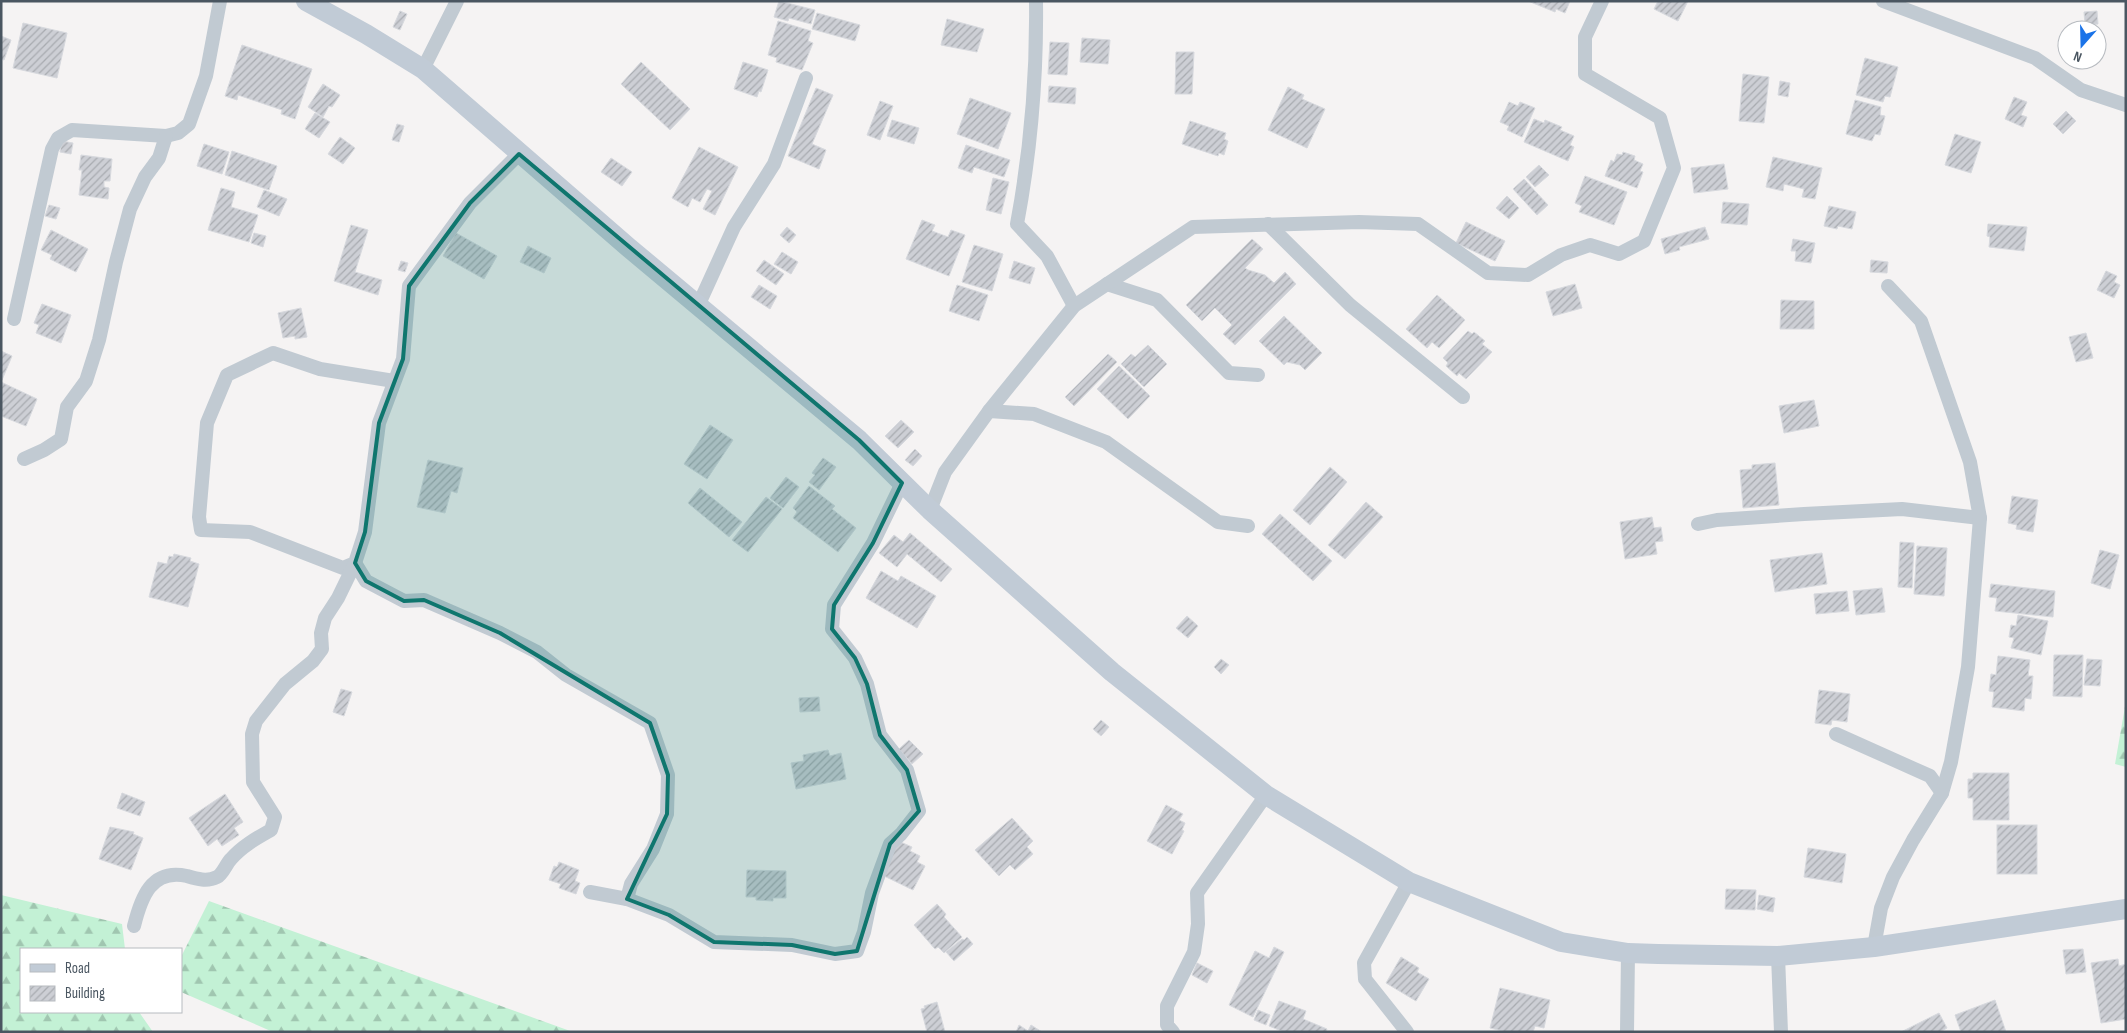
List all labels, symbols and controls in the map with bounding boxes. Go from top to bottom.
north arrow [2057,20,2107,70]
text: N [2071,47,2084,66]
legend [20,948,182,1013]
text: Road [65,959,90,978]
text: Building [65,984,105,1003]

